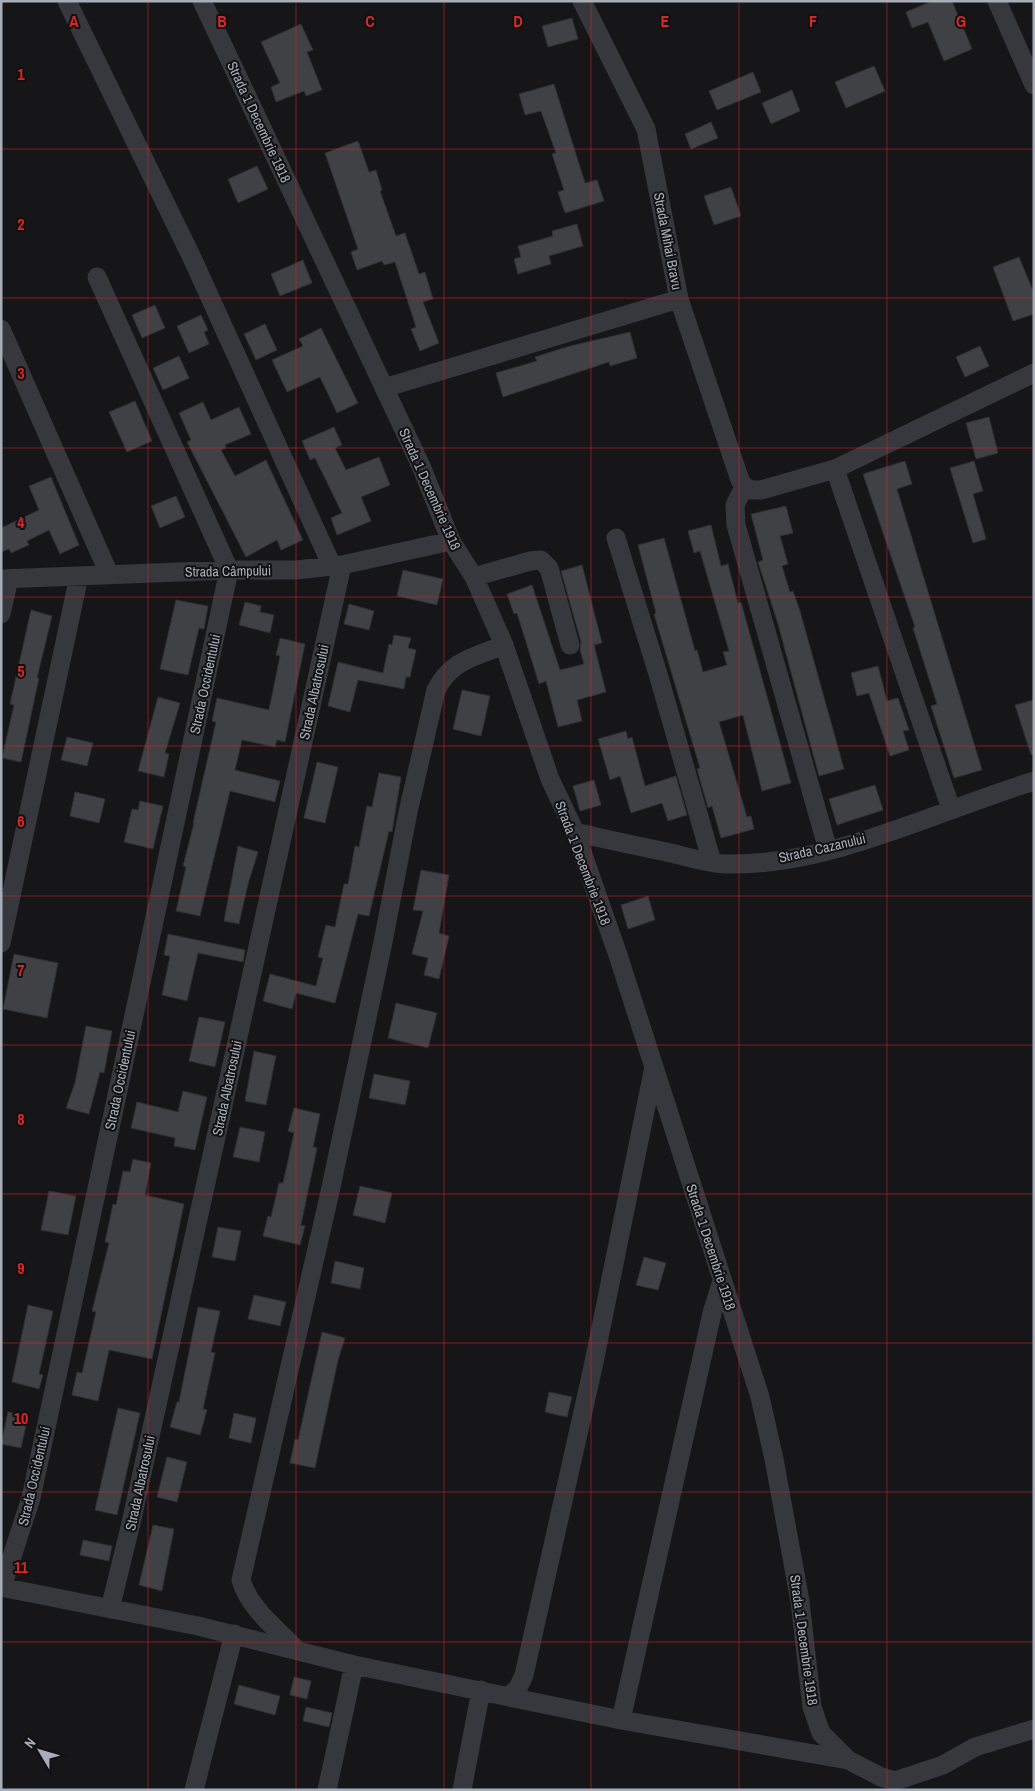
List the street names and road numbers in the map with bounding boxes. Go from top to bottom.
street label: Strada 1 Decembrie 1918 [223,59,295,185]
street label: Strada Mihai Bravu [650,191,686,291]
street label: Strada 1 Decembrie 1918 [395,425,465,553]
street label: Strada Câmpului [185,561,271,581]
street label: Strada Occidentului [186,632,224,736]
street label: Strada Albatrosului [295,643,333,741]
street label: Strada 1 Decembrie 1918 [551,798,615,928]
street label: Strada Cazanului [777,829,867,867]
street label: Strada Occidentului [101,1028,139,1132]
street label: Strada Albatrosului [208,1039,246,1137]
street label: Strada 1 Decembrie 1918 [682,1182,740,1312]
street label: Strada Occidentului [14,1425,54,1527]
street label: Strada Albatrosului [121,1434,159,1532]
street label: Strada 1 Decembrie 1918 [786,1574,822,1706]

